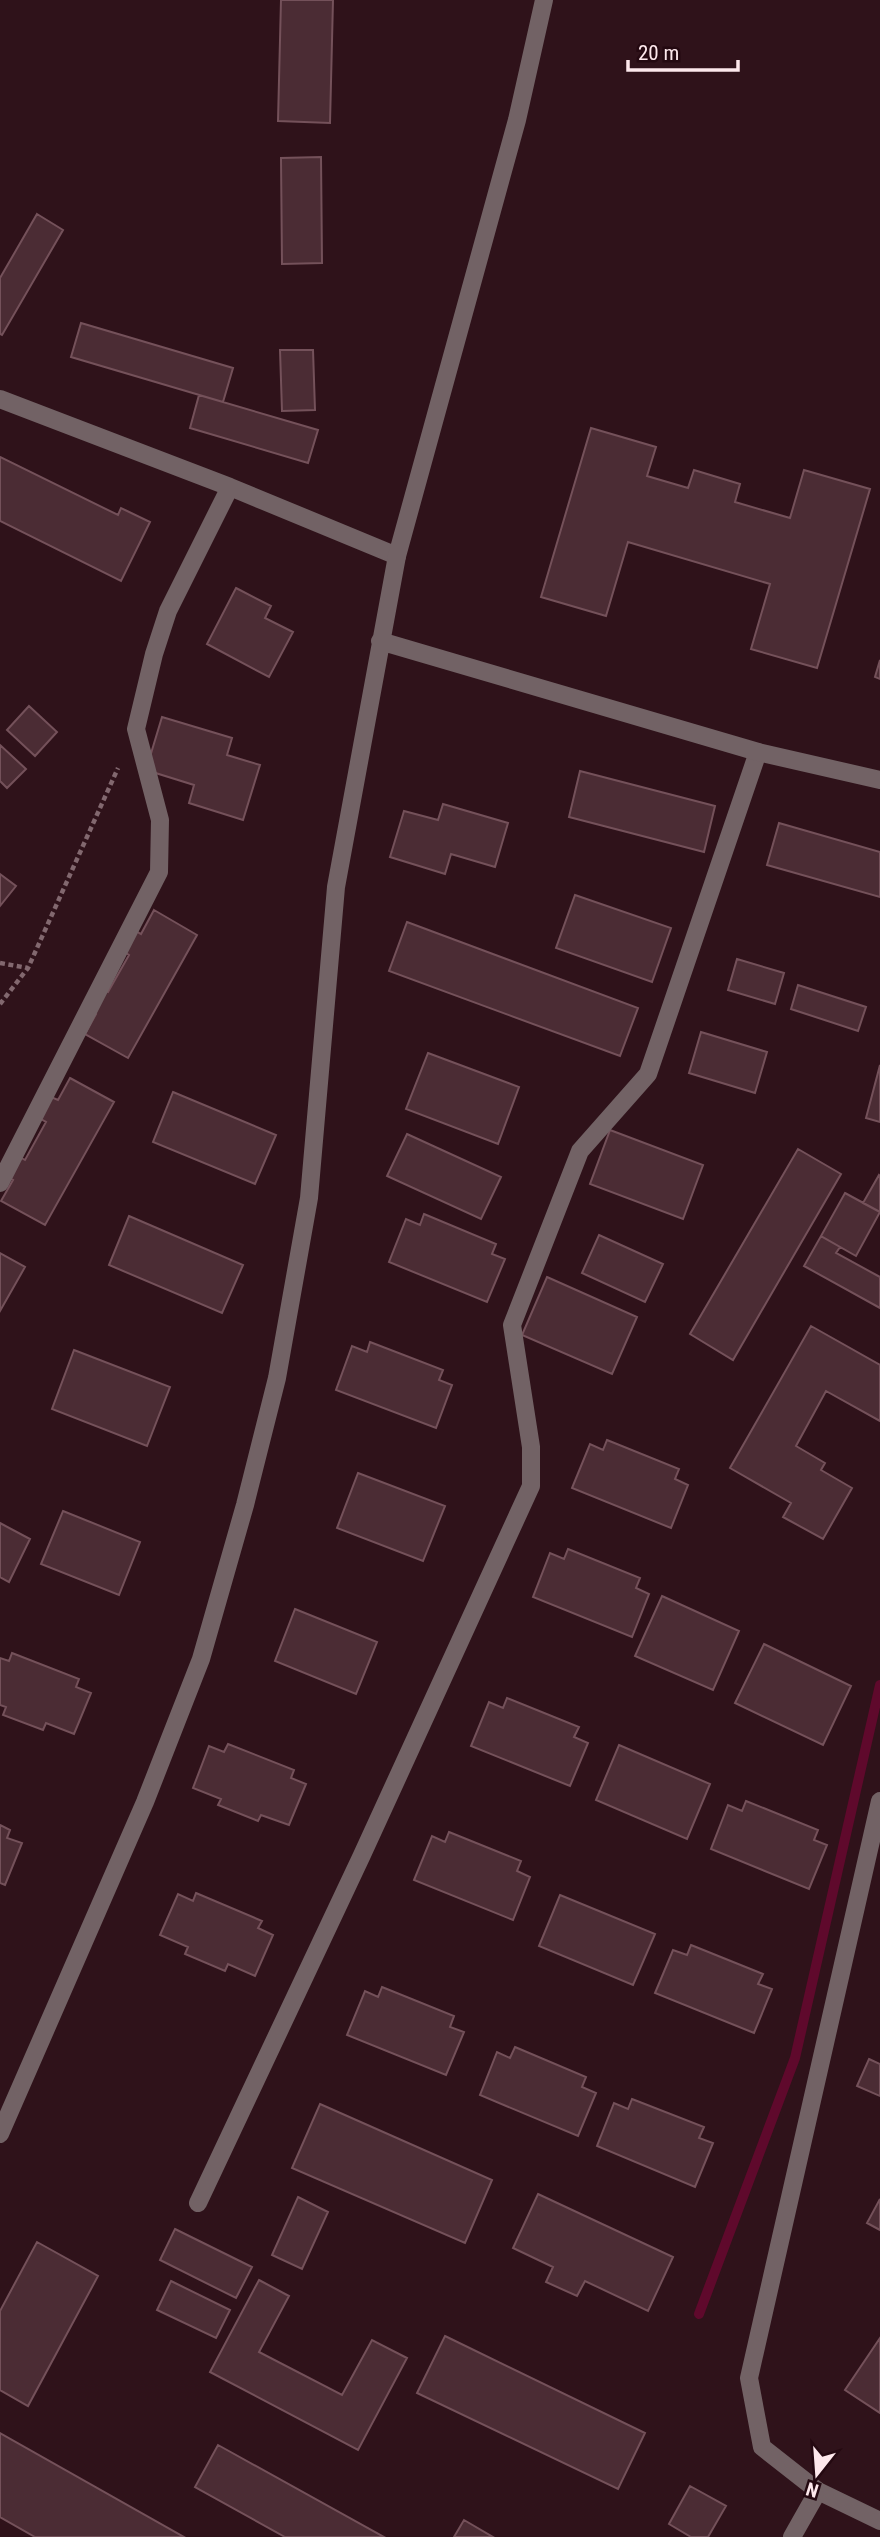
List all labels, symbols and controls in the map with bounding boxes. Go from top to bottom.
scale bar [628,28,738,72]
text: 20 m [638,41,679,65]
north arrow [782,2439,852,2509]
text: N [803,2477,821,2502]

